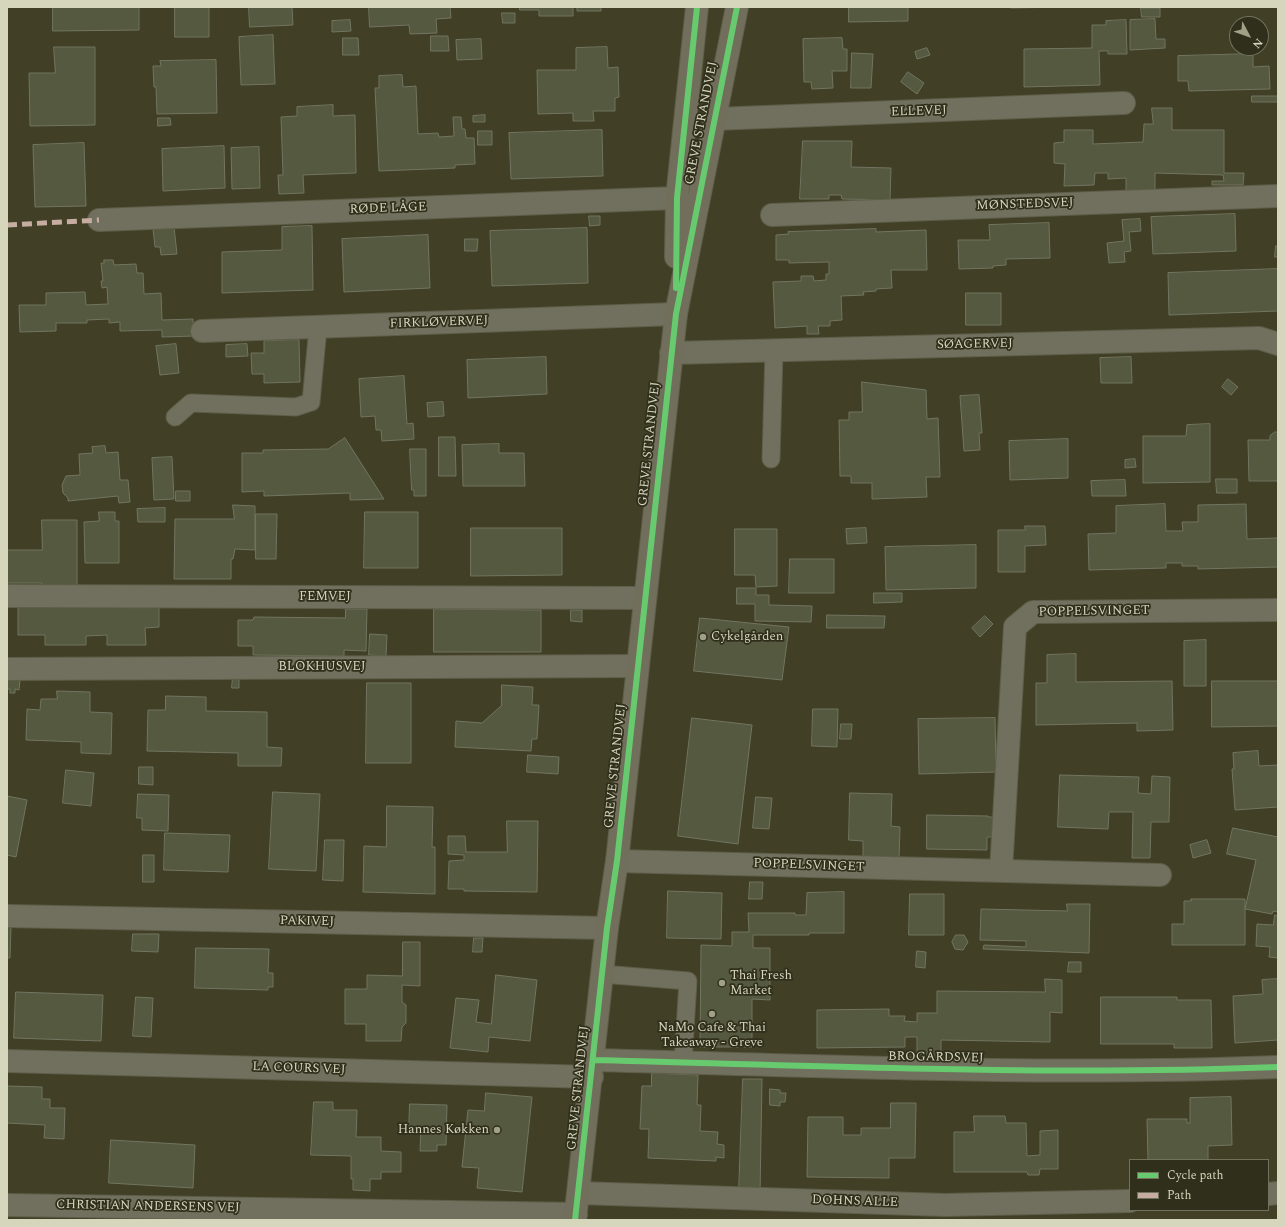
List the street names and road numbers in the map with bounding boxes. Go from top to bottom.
street label: GREVE STRANDVEJ [682,60,722,186]
street label: ELLEVEJ [891,103,947,121]
street label: MØNSTEDSVEJ [976,196,1074,214]
street label: RØDE LÅGE [349,200,427,218]
street label: FIRKLØVERVEJ [389,313,489,333]
street label: SØAGERVEJ [937,337,1013,353]
street label: GREVE STRANDVEJ [636,381,664,507]
street label: FEMVEJ [299,589,351,605]
street label: POPPELSVINGET [1038,603,1150,621]
street label: BLOKHUSVEJ [278,659,366,675]
street label: GREVE STRANDVEJ [602,703,630,829]
street label: POPPELSVINGET [753,856,865,876]
street label: PAKIVEJ [280,914,334,930]
street label: GREVE STRANDVEJ [565,1025,593,1151]
street label: BROGÅRDSVEJ [888,1049,984,1067]
street label: LA COURS VEJ [252,1060,346,1078]
street label: DOHNS ALLE [812,1193,898,1211]
street label: CHRISTIAN ANDERSENS VEJ [56,1198,240,1216]

